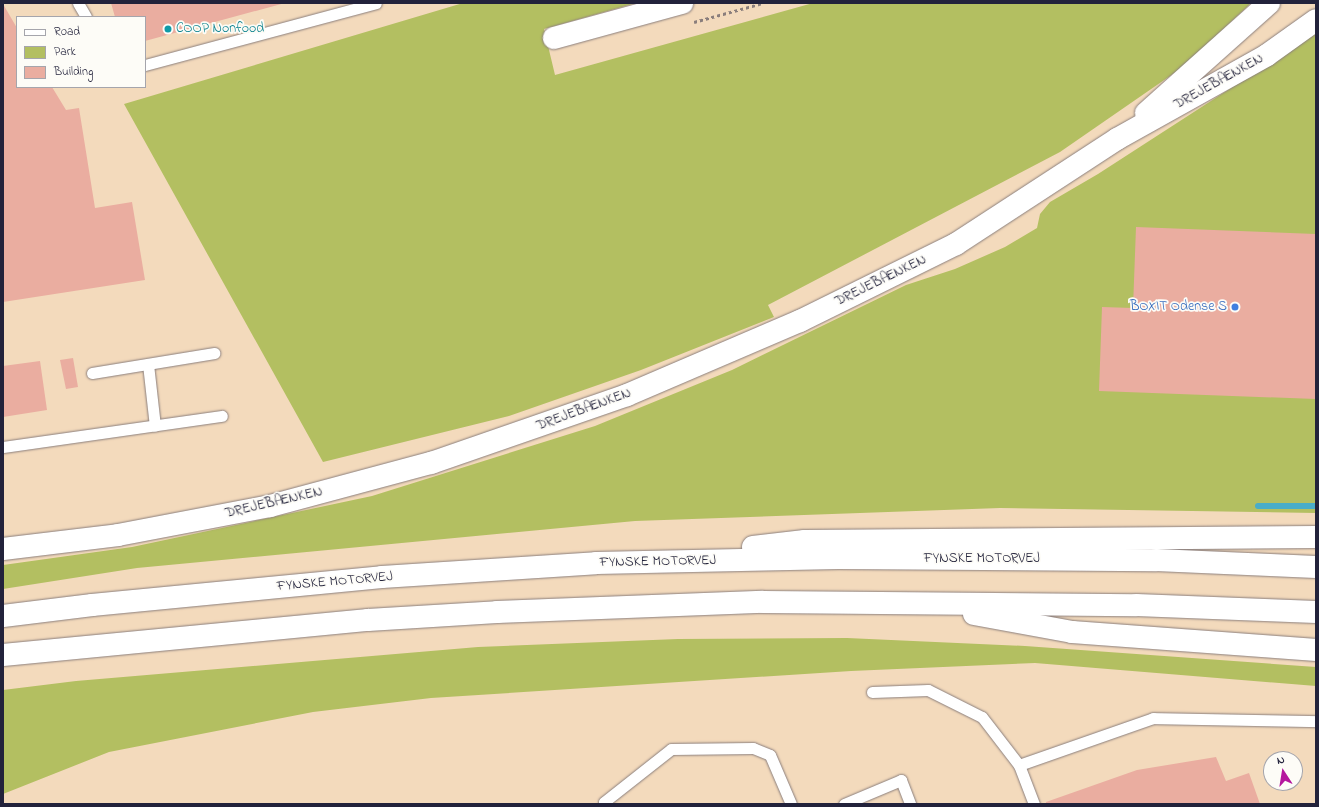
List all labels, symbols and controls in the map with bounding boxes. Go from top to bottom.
legend [16,16,146,88]
place label: COOP Nonfood [176,21,264,37]
text: Road [54,23,80,41]
marker: COOP Nonfood [163,24,173,34]
text: Park [54,43,76,61]
street label: DREJEBÆNKEN [1171,51,1267,113]
text: Building [54,63,93,81]
street label: DREJEBÆNKEN [833,252,929,310]
place label: BOXIT Odense S [1130,299,1227,315]
marker: BOXIT Odense S [1230,302,1240,312]
street label: DREJEBÆNKEN [534,385,634,435]
street label: DREJEBÆNKEN [224,484,324,522]
street label: FYNSKE MOTORVEJ [924,551,1040,567]
street label: FYNSKE MOTORVEJ [600,553,716,571]
street label: FYNSKE MOTORVEJ [276,569,394,595]
north arrow [1263,751,1303,791]
text: N [1275,752,1286,769]

